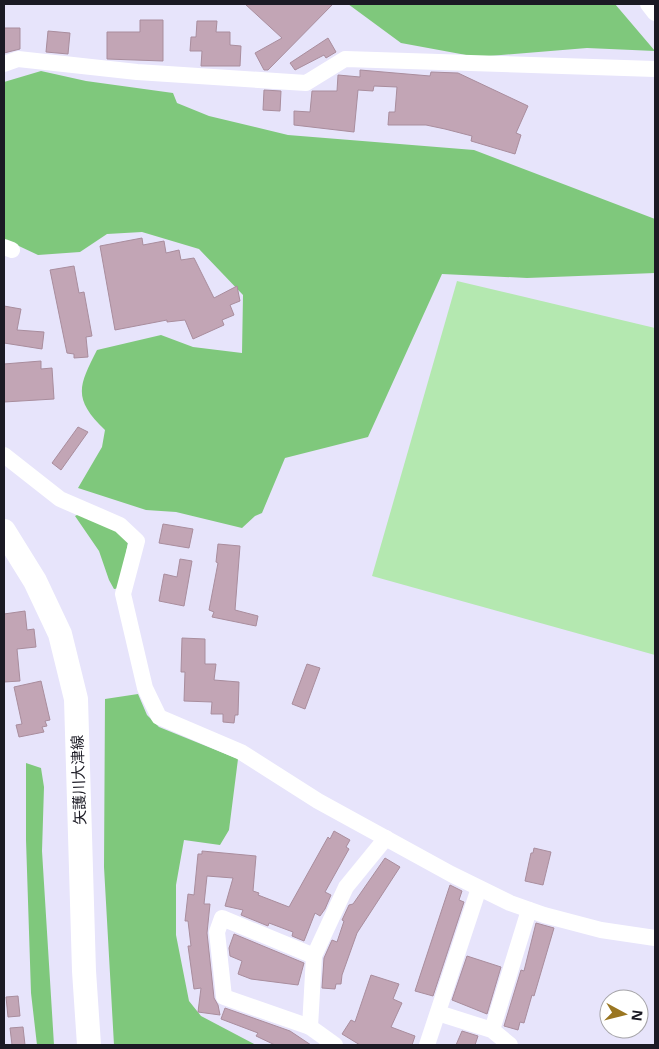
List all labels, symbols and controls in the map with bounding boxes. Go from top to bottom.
street label: 矢護川大津線 [66,735,90,825]
north arrow [599,989,649,1039]
text: N [627,1009,648,1022]

